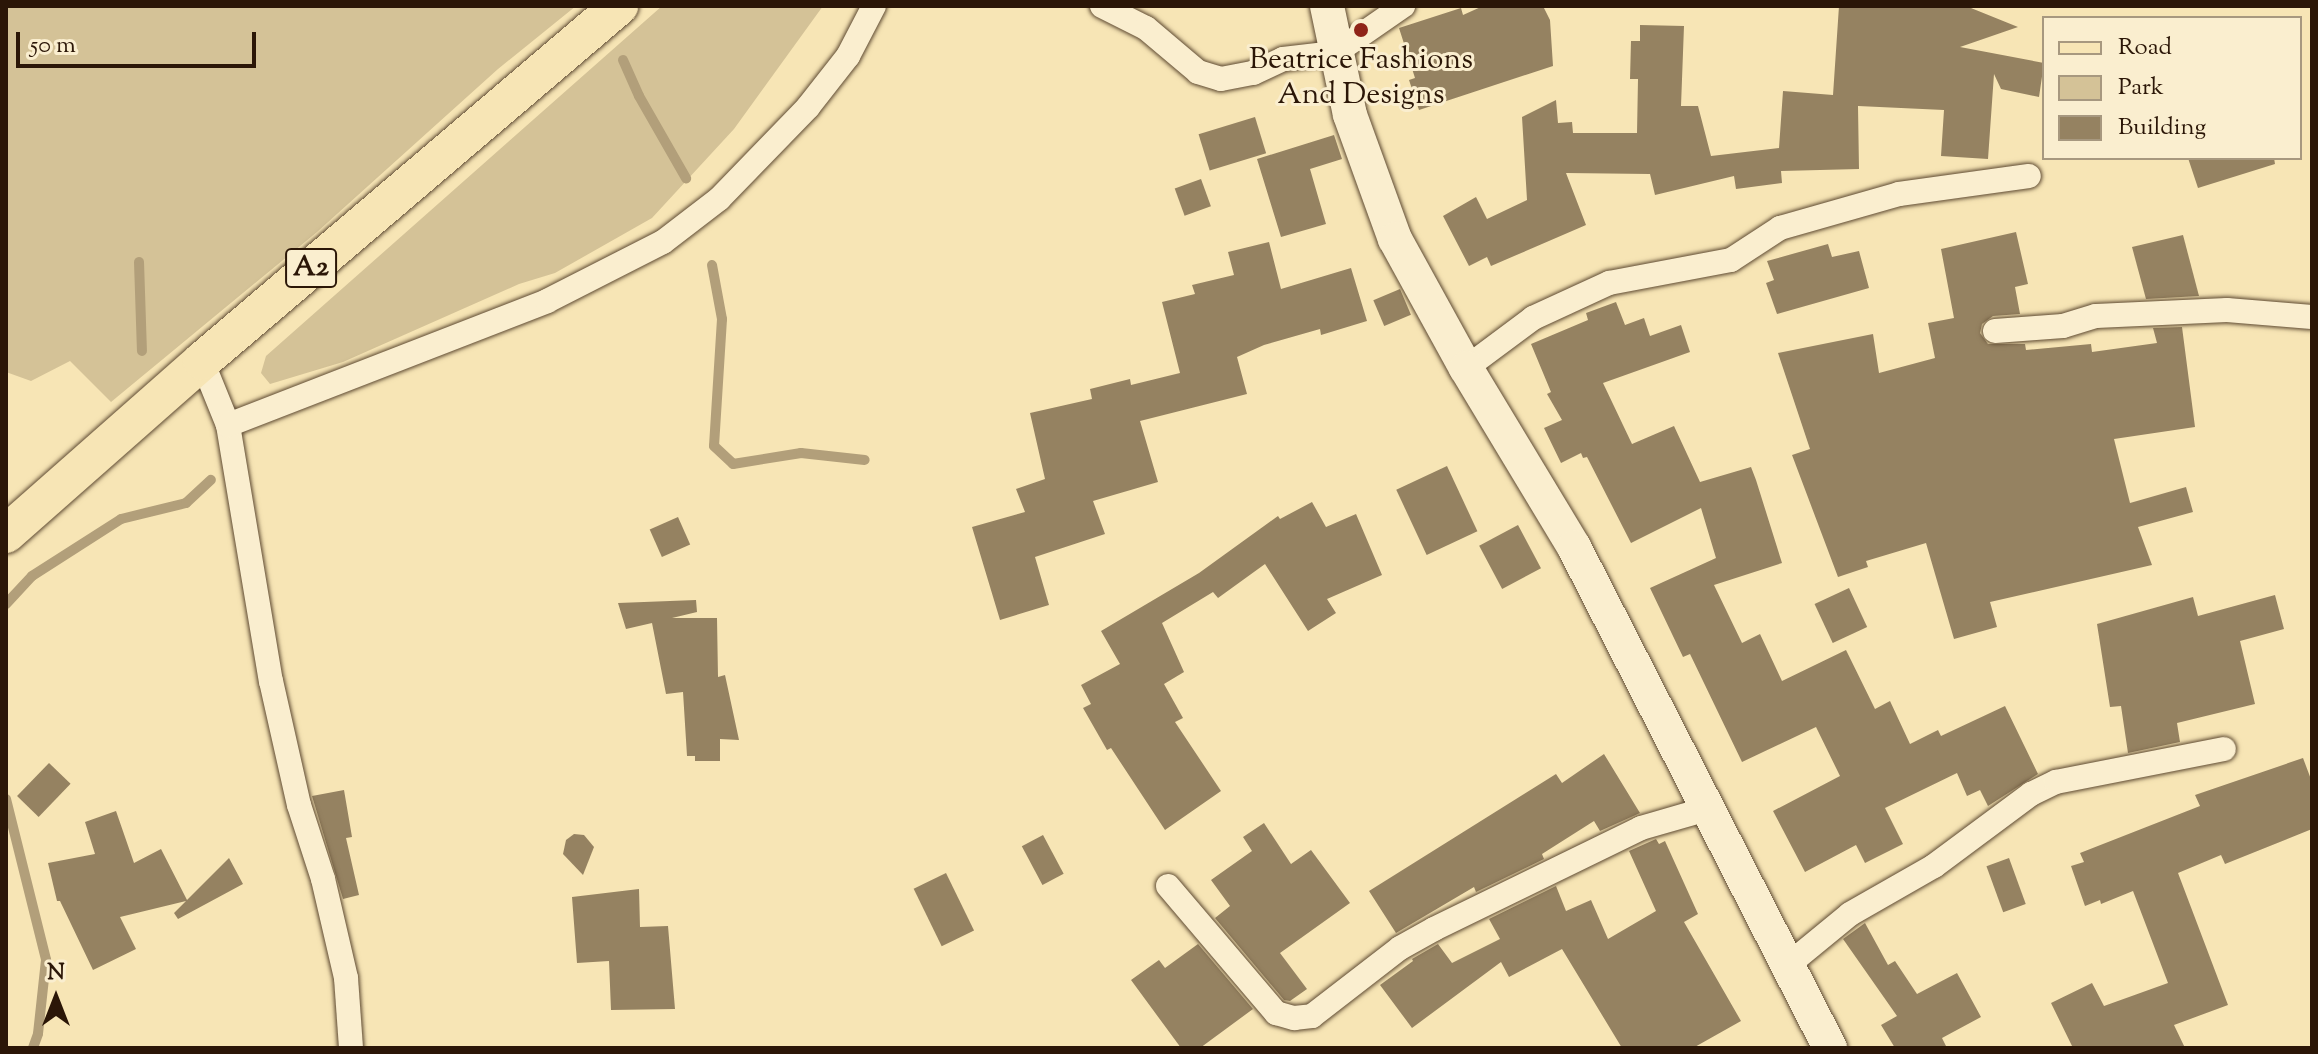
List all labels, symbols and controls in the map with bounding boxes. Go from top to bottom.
scale bar [20,16,260,66]
legend [2042,16,2302,160]
marker: Beatrice Fashions And Designs [1352,21,1370,39]
text: 50 m [30,29,76,63]
text: Road [2118,31,2172,65]
place label: Beatrice Fashions And Designs [1249,43,1473,114]
text: Park [2118,71,2164,105]
text: Building [2118,111,2206,145]
road number: A2 [285,244,337,292]
north arrow [16,958,96,1038]
text: N [47,958,65,990]

